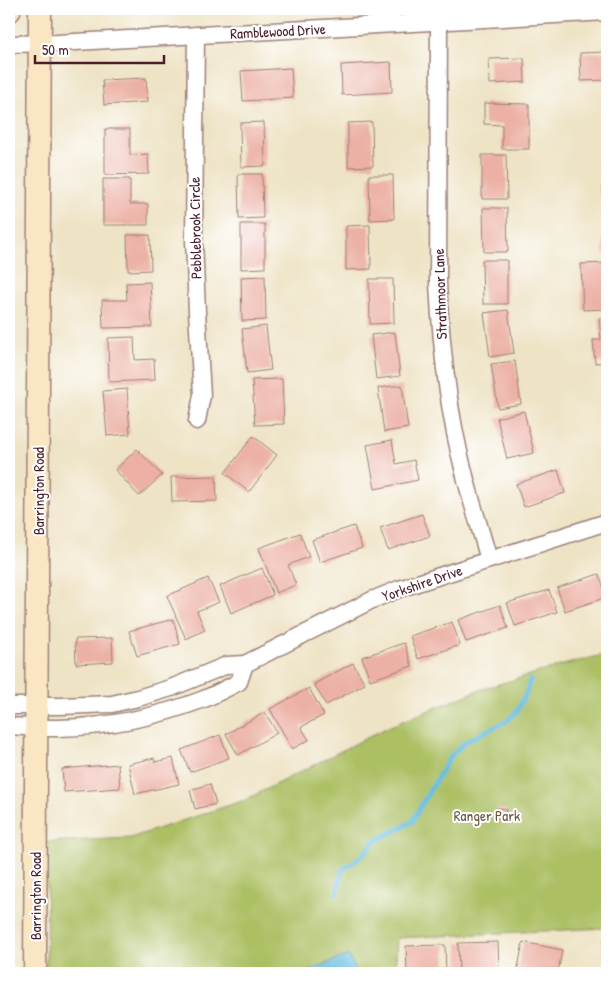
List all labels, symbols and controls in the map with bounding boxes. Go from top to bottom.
street label: Ramblewood Drive [230,18,326,44]
scale bar [35,32,164,64]
text: 50 m [42,39,69,60]
street label: Pebblebrook Circle [184,177,206,279]
street label: Strathmoor Lane [428,248,452,340]
street label: Barrington Road [28,447,49,535]
street label: Yorkshire Drive [379,559,465,607]
park label: Ranger Park [454,805,520,826]
street label: Barrington Road [25,852,46,940]

